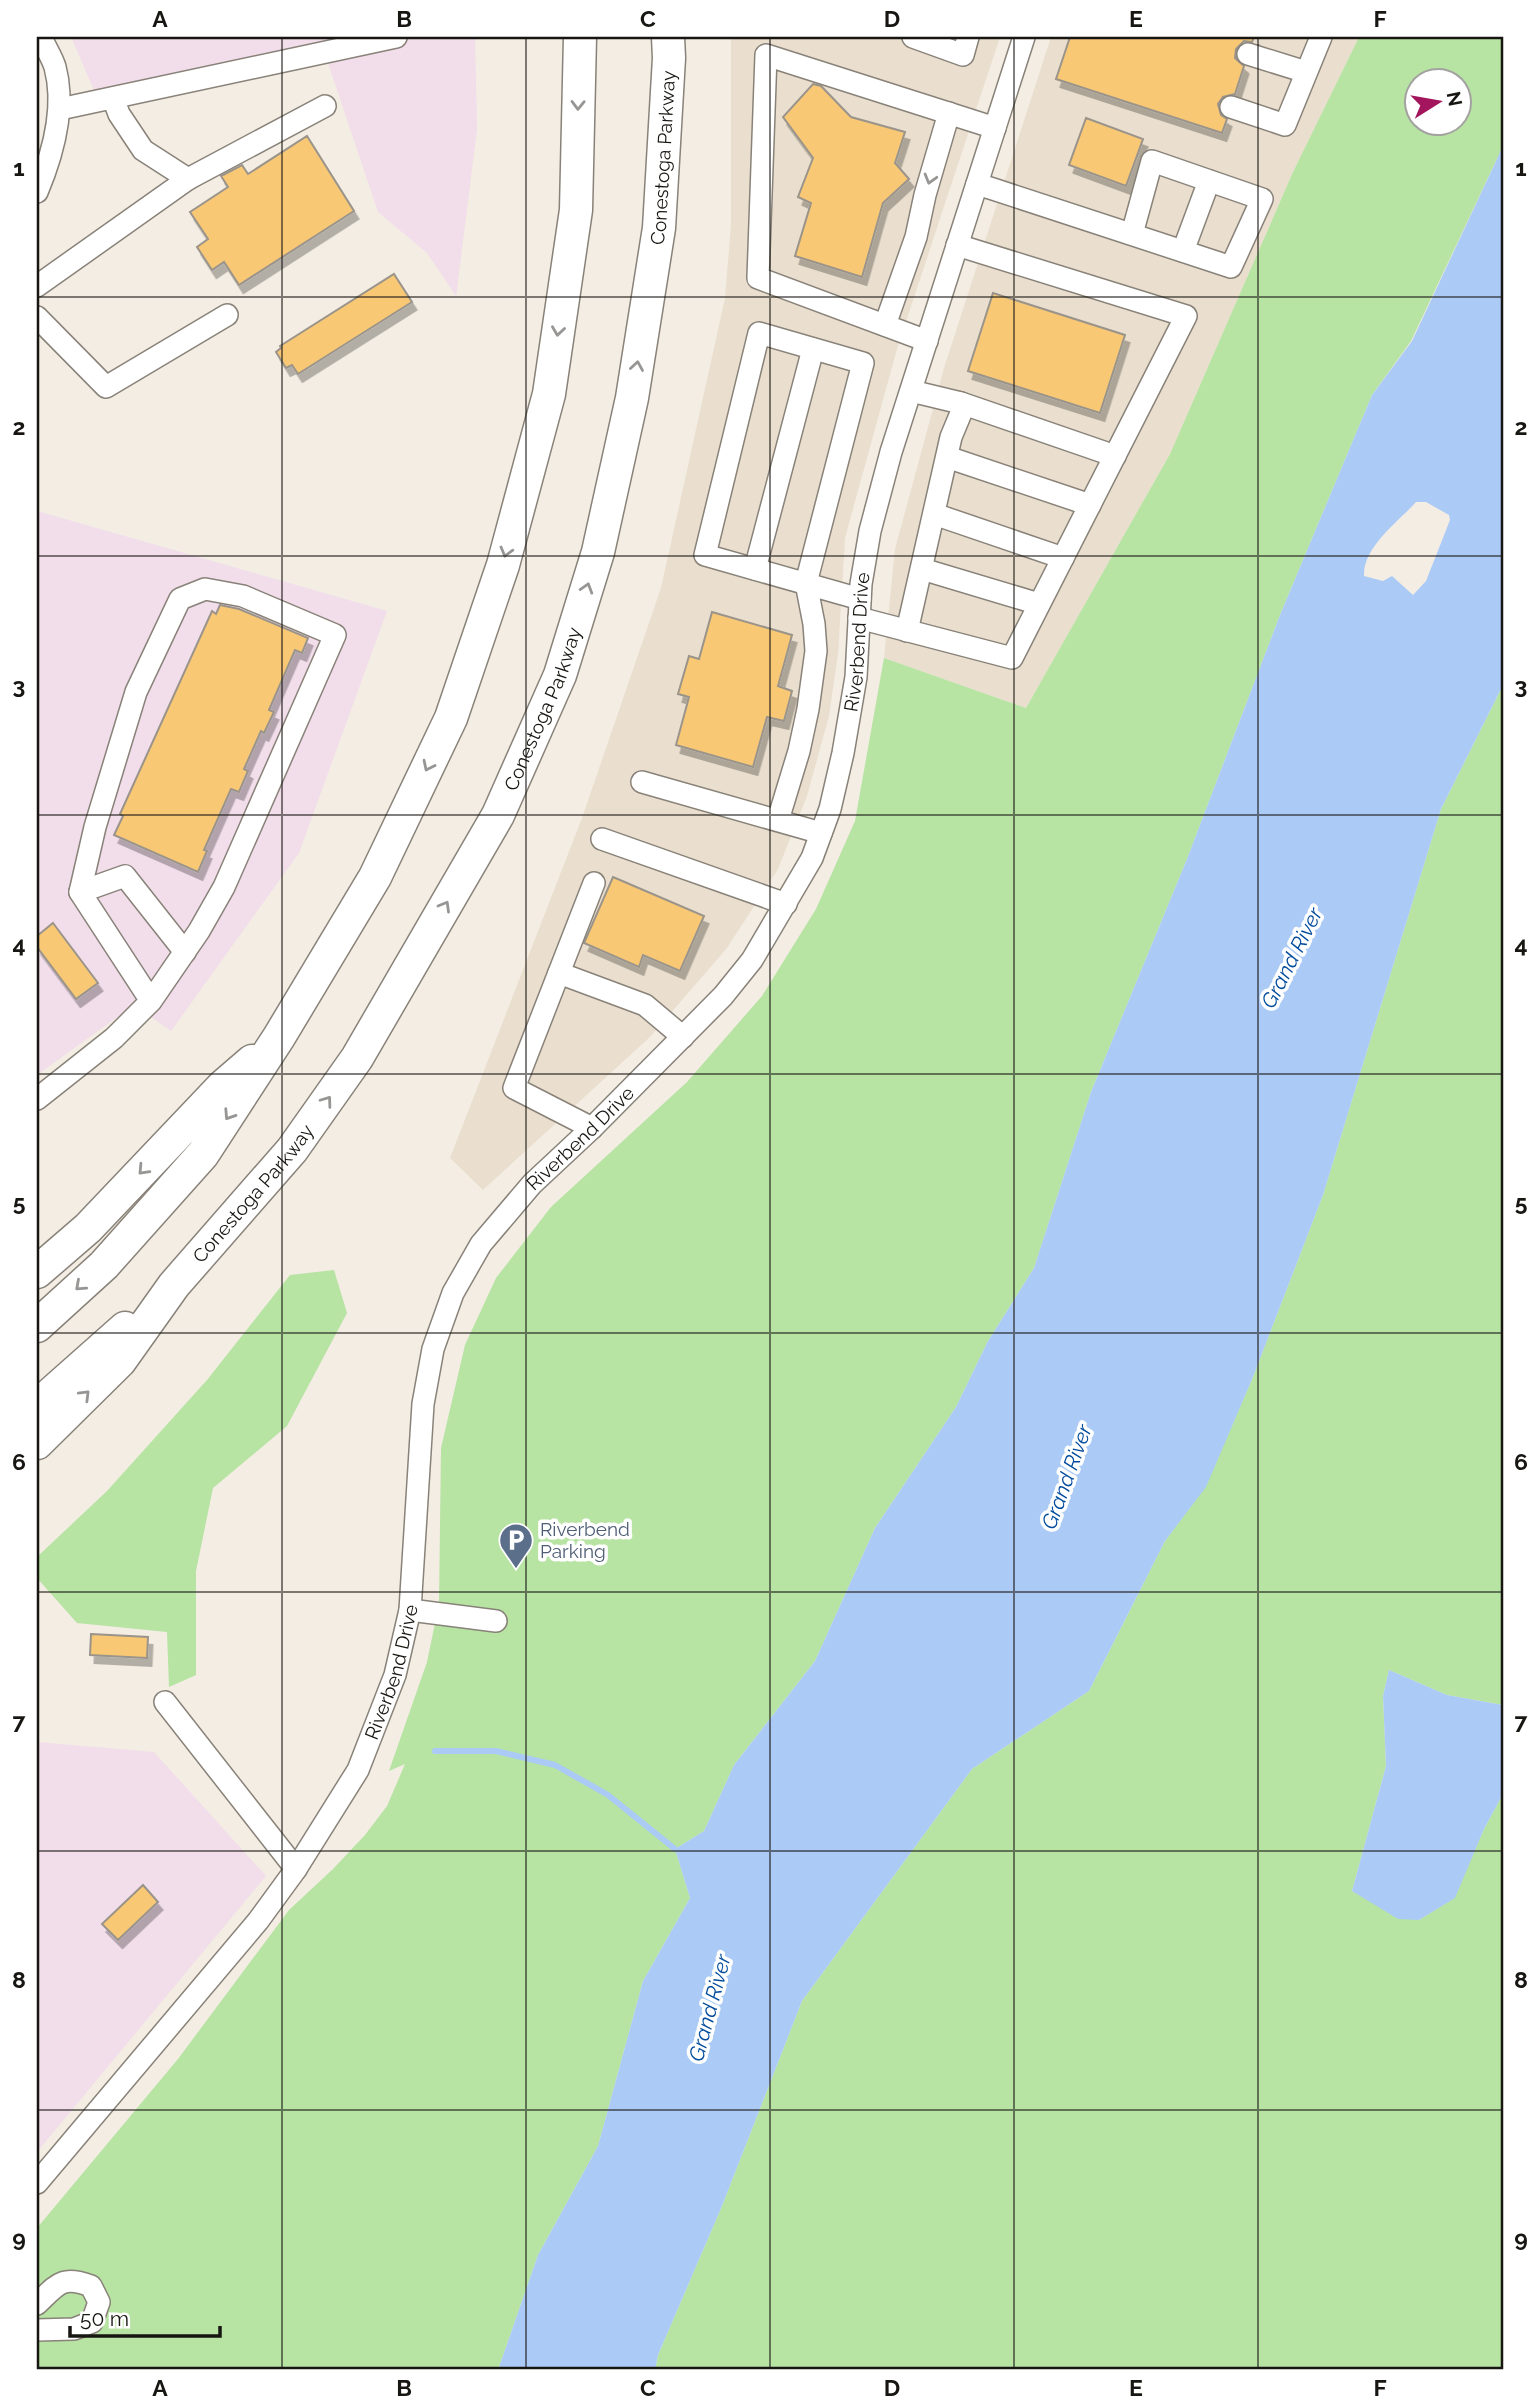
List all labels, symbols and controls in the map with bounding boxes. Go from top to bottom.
text: A [152,5,168,32]
text: B [396,5,412,32]
text: C [640,5,656,32]
text: D [884,5,900,32]
text: E [1129,5,1143,32]
text: F [1373,5,1387,32]
north arrow [1404,66,1474,136]
street label: Conestoga Parkway [645,70,679,246]
text: N [1443,90,1467,108]
one-way arrow [570,100,586,111]
text: 1 [13,154,25,181]
text: 1 [1515,154,1527,181]
one-way arrow [923,172,938,184]
one-way arrow [551,325,566,337]
one-way arrow [629,360,644,372]
text: 2 [13,413,25,440]
text: 2 [1515,413,1527,440]
one-way arrow [500,546,514,558]
street label: Riverbend Drive [839,570,874,713]
one-way arrow [579,582,593,594]
street label: Conestoga Parkway [499,625,585,794]
text: 3 [13,672,25,699]
text: 3 [1515,672,1527,699]
one-way arrow [423,759,437,771]
one-way arrow [437,901,450,914]
water label: Grand River [1256,903,1328,1012]
text: 4 [12,931,26,958]
text: 4 [1514,931,1528,958]
street label: Riverbend Drive [522,1082,638,1195]
one-way arrow [319,1096,331,1109]
one-way arrow [224,1107,237,1120]
street label: Conestoga Parkway [188,1120,318,1267]
one-way arrow [139,1162,151,1175]
text: 5 [13,1189,26,1216]
text: 5 [1515,1189,1528,1216]
one-way arrow [75,1278,88,1291]
one-way arrow [77,1391,90,1404]
water label: Grand River [1036,1420,1097,1533]
text: 6 [12,1448,26,1475]
text: 6 [1514,1448,1528,1475]
place label: Riverbend Parking [540,1518,630,1562]
parking icon: Riverbend Parking [497,1521,535,1570]
street label: Riverbend Drive [360,1602,422,1742]
text: 7 [13,1707,26,1734]
text: 7 [1515,1707,1528,1734]
water label: Grand River [683,1951,736,2064]
text: 8 [12,1966,26,1993]
text: 8 [1514,1966,1528,1993]
text: 9 [12,2225,26,2252]
text: 9 [1514,2225,1528,2252]
scale bar [70,2295,220,2339]
text: 50 m [80,2306,129,2331]
text: A [152,2374,168,2401]
text: B [396,2374,412,2401]
text: C [640,2374,656,2401]
text: D [884,2374,900,2401]
text: E [1129,2374,1143,2401]
text: F [1373,2374,1387,2401]

